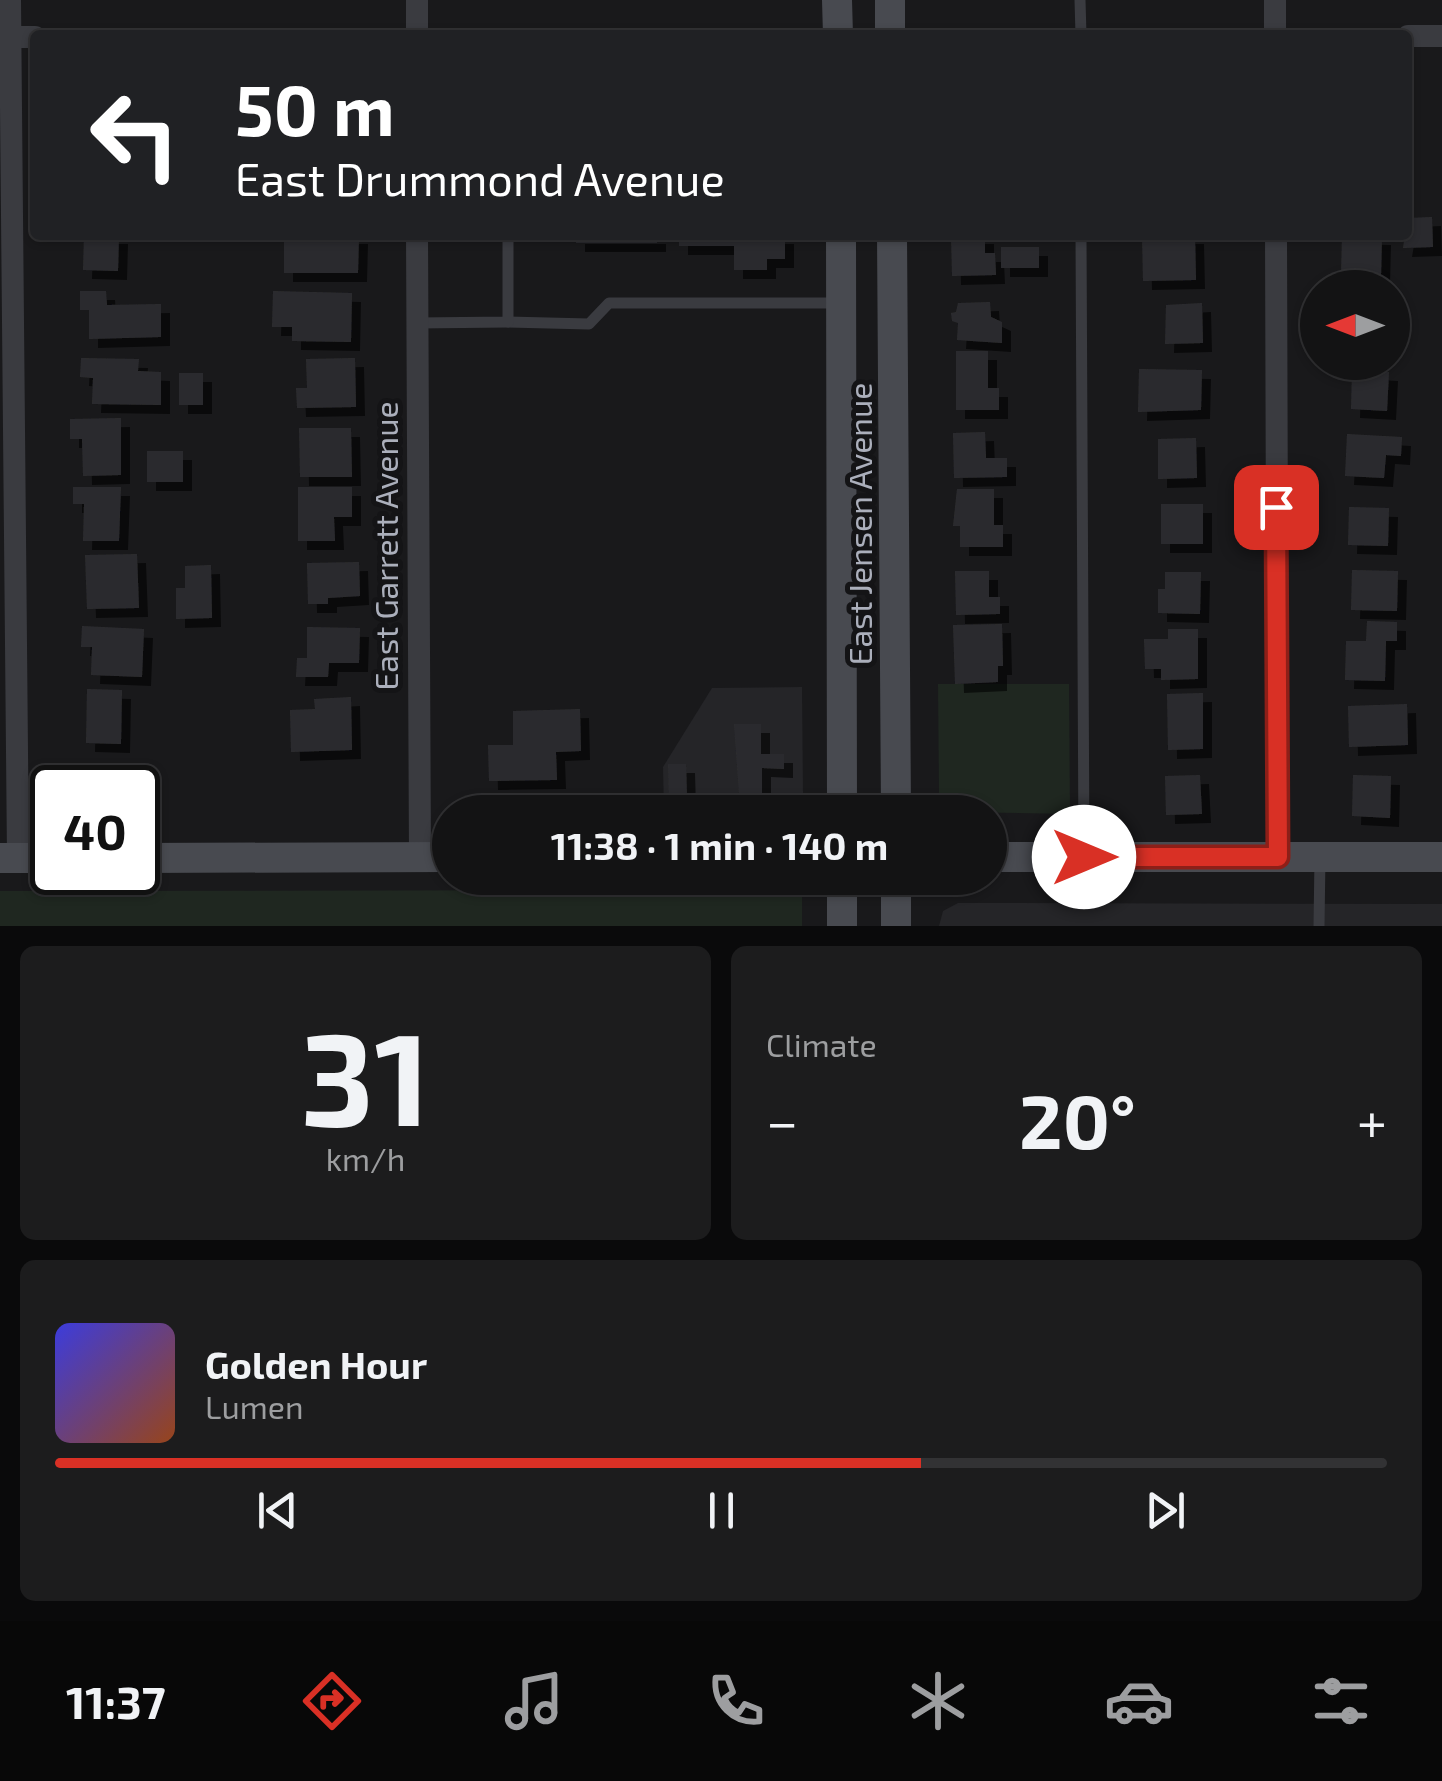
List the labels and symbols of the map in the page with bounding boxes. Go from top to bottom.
north arrow [1300,270,1410,380]
street label: East Jensen Avenue [840,383,878,665]
street label: East Garrett Avenue [366,401,404,691]
pin [1234,465,1319,550]
speed limit sign: 40 [30,765,160,895]
position arrow [1032,805,1136,909]

